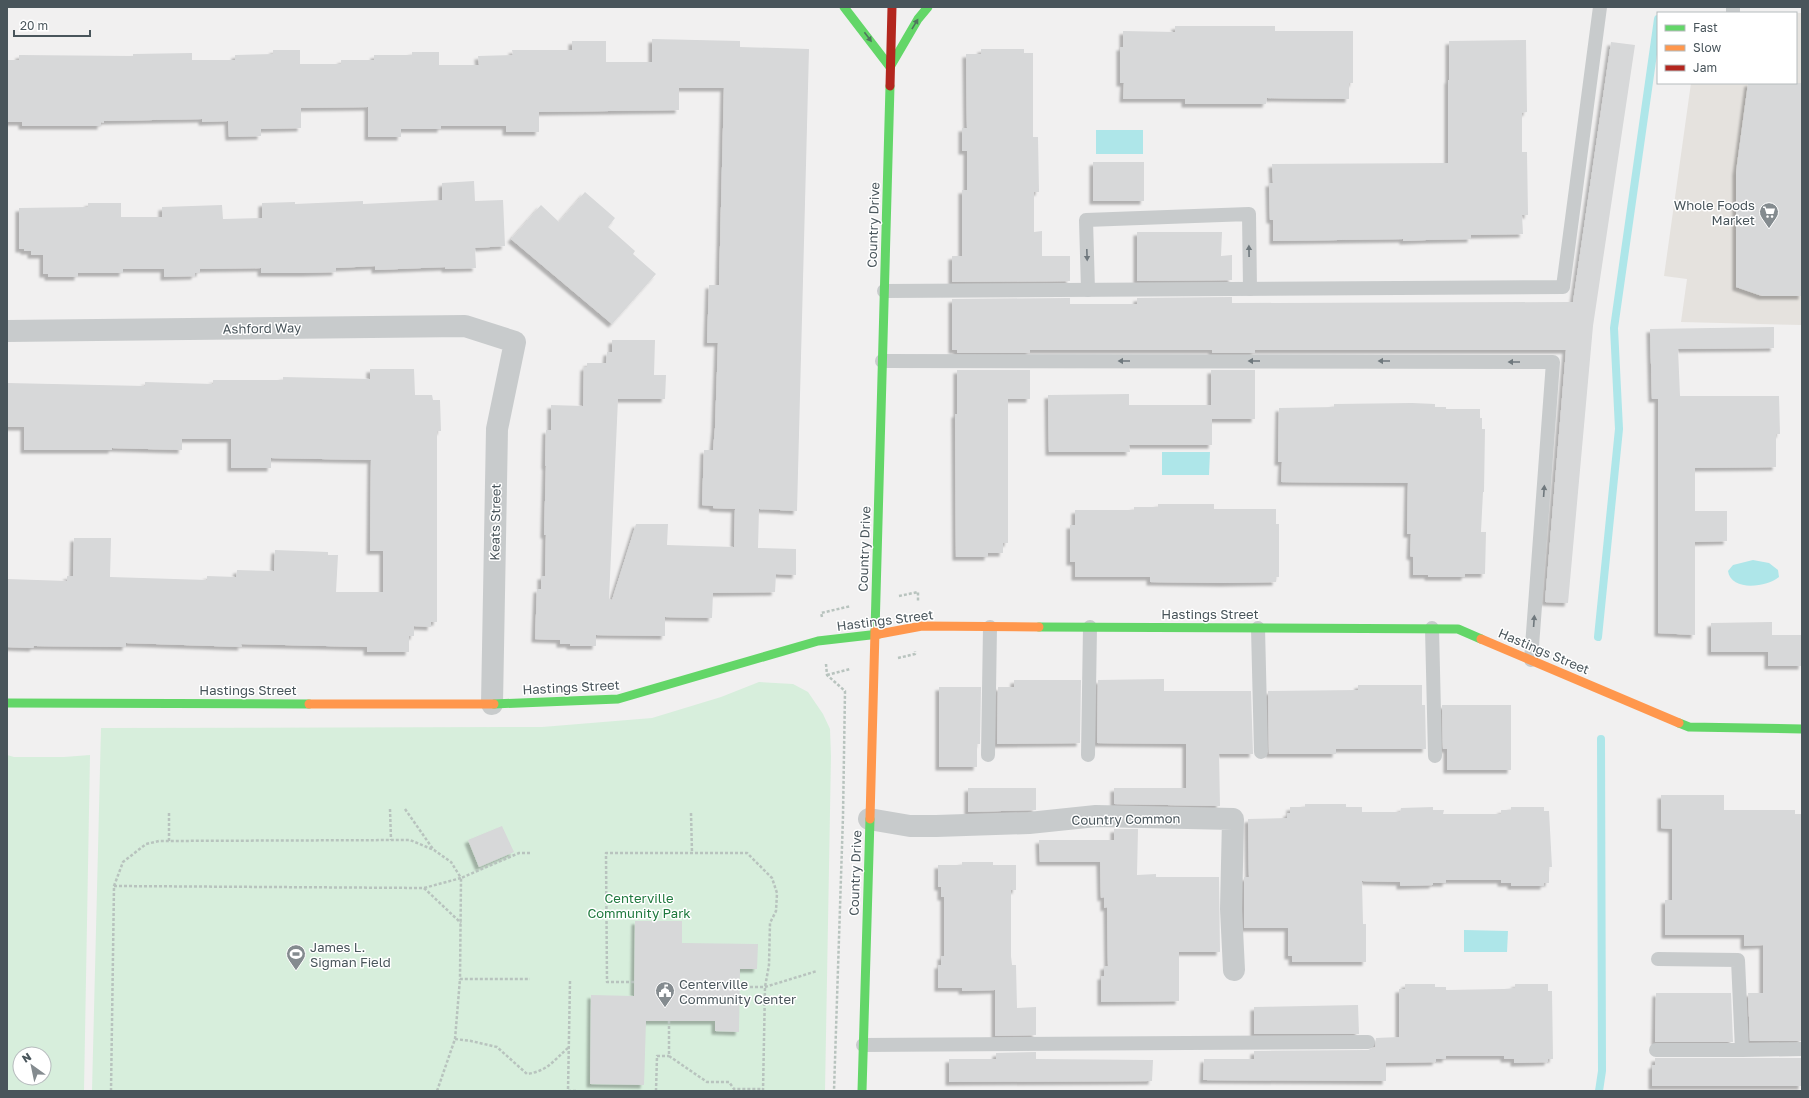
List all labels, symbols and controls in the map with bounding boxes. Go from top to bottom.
scale bar [14,12,90,38]
legend [1657,12,1797,84]
text: 20 m [20,18,48,33]
one-way arrow [912,18,919,30]
text: Fast [1693,20,1718,35]
one-way arrow [863,31,872,42]
text: Slow [1693,40,1721,55]
text: Jam [1693,60,1717,75]
street label: Country Drive [864,182,882,268]
place label: Whole Foods Market [1674,197,1755,228]
supermarket icon: Whole Foods Market [1758,201,1780,229]
one-way arrow [1246,245,1253,257]
one-way arrow [1084,249,1091,261]
street label: Ashford Way [223,319,302,337]
one-way arrow [1117,358,1130,364]
one-way arrow [1247,358,1260,364]
one-way arrow [1377,358,1390,364]
one-way arrow [1507,359,1520,365]
street label: Keats Street [486,483,504,561]
one-way arrow [1540,485,1547,497]
street label: Country Drive [855,506,873,592]
street label: Hastings Street [836,606,934,634]
street label: Hastings Street [1161,606,1259,622]
one-way arrow [1530,615,1537,627]
street label: Hastings Street [1496,625,1592,677]
street label: Hastings Street [522,676,620,698]
street label: Hastings Street [199,682,297,698]
street label: Country Common [1071,810,1181,828]
street label: Country Drive [846,830,864,916]
park label: Centerville Community Park [587,890,691,921]
place label: James L. Sigman Field [310,939,391,970]
sports icon: James L. Sigman Field [285,943,307,971]
place label: Centerville Community Center [679,976,796,1007]
public building icon: Centerville Community Center [654,980,676,1008]
north arrow [12,1046,52,1086]
text: N [19,1049,33,1065]

